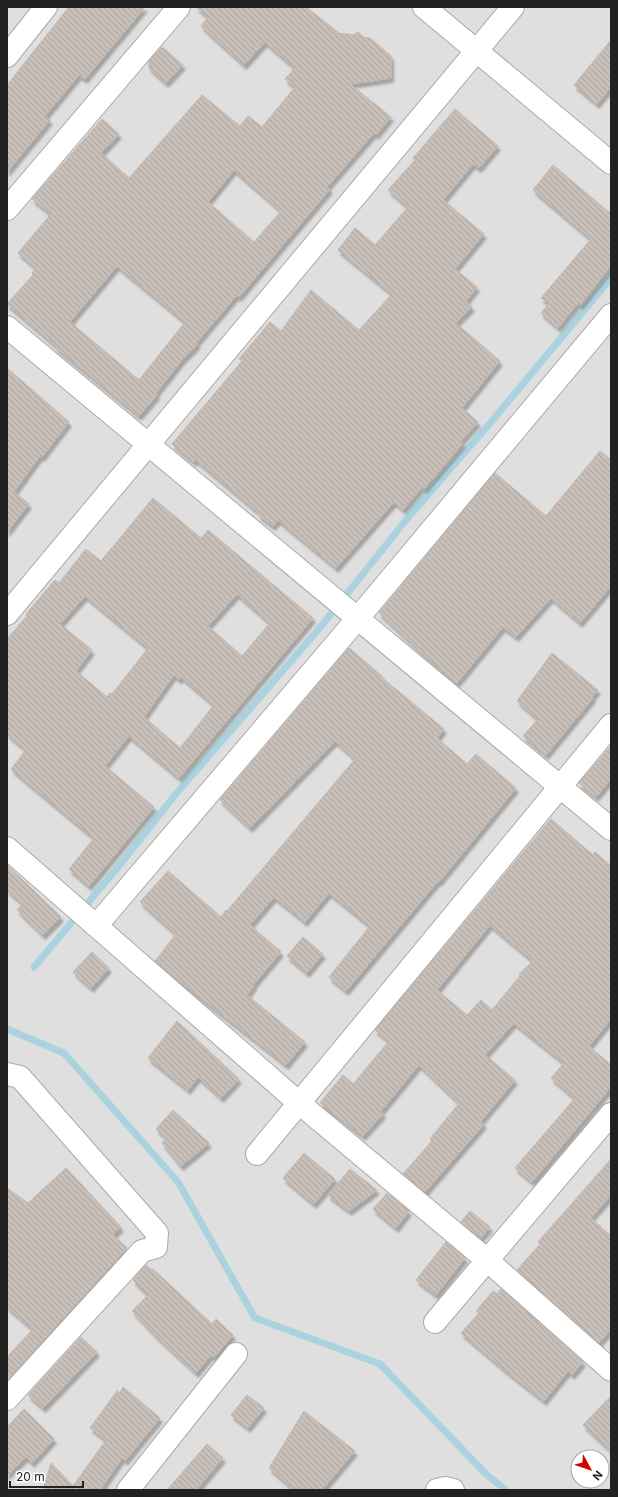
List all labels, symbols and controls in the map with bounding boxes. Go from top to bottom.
north arrow [570,1449,610,1489]
scale bar [10,1463,83,1489]
text: N [590,1468,606,1483]
text: 20 m [16,1469,45,1484]

